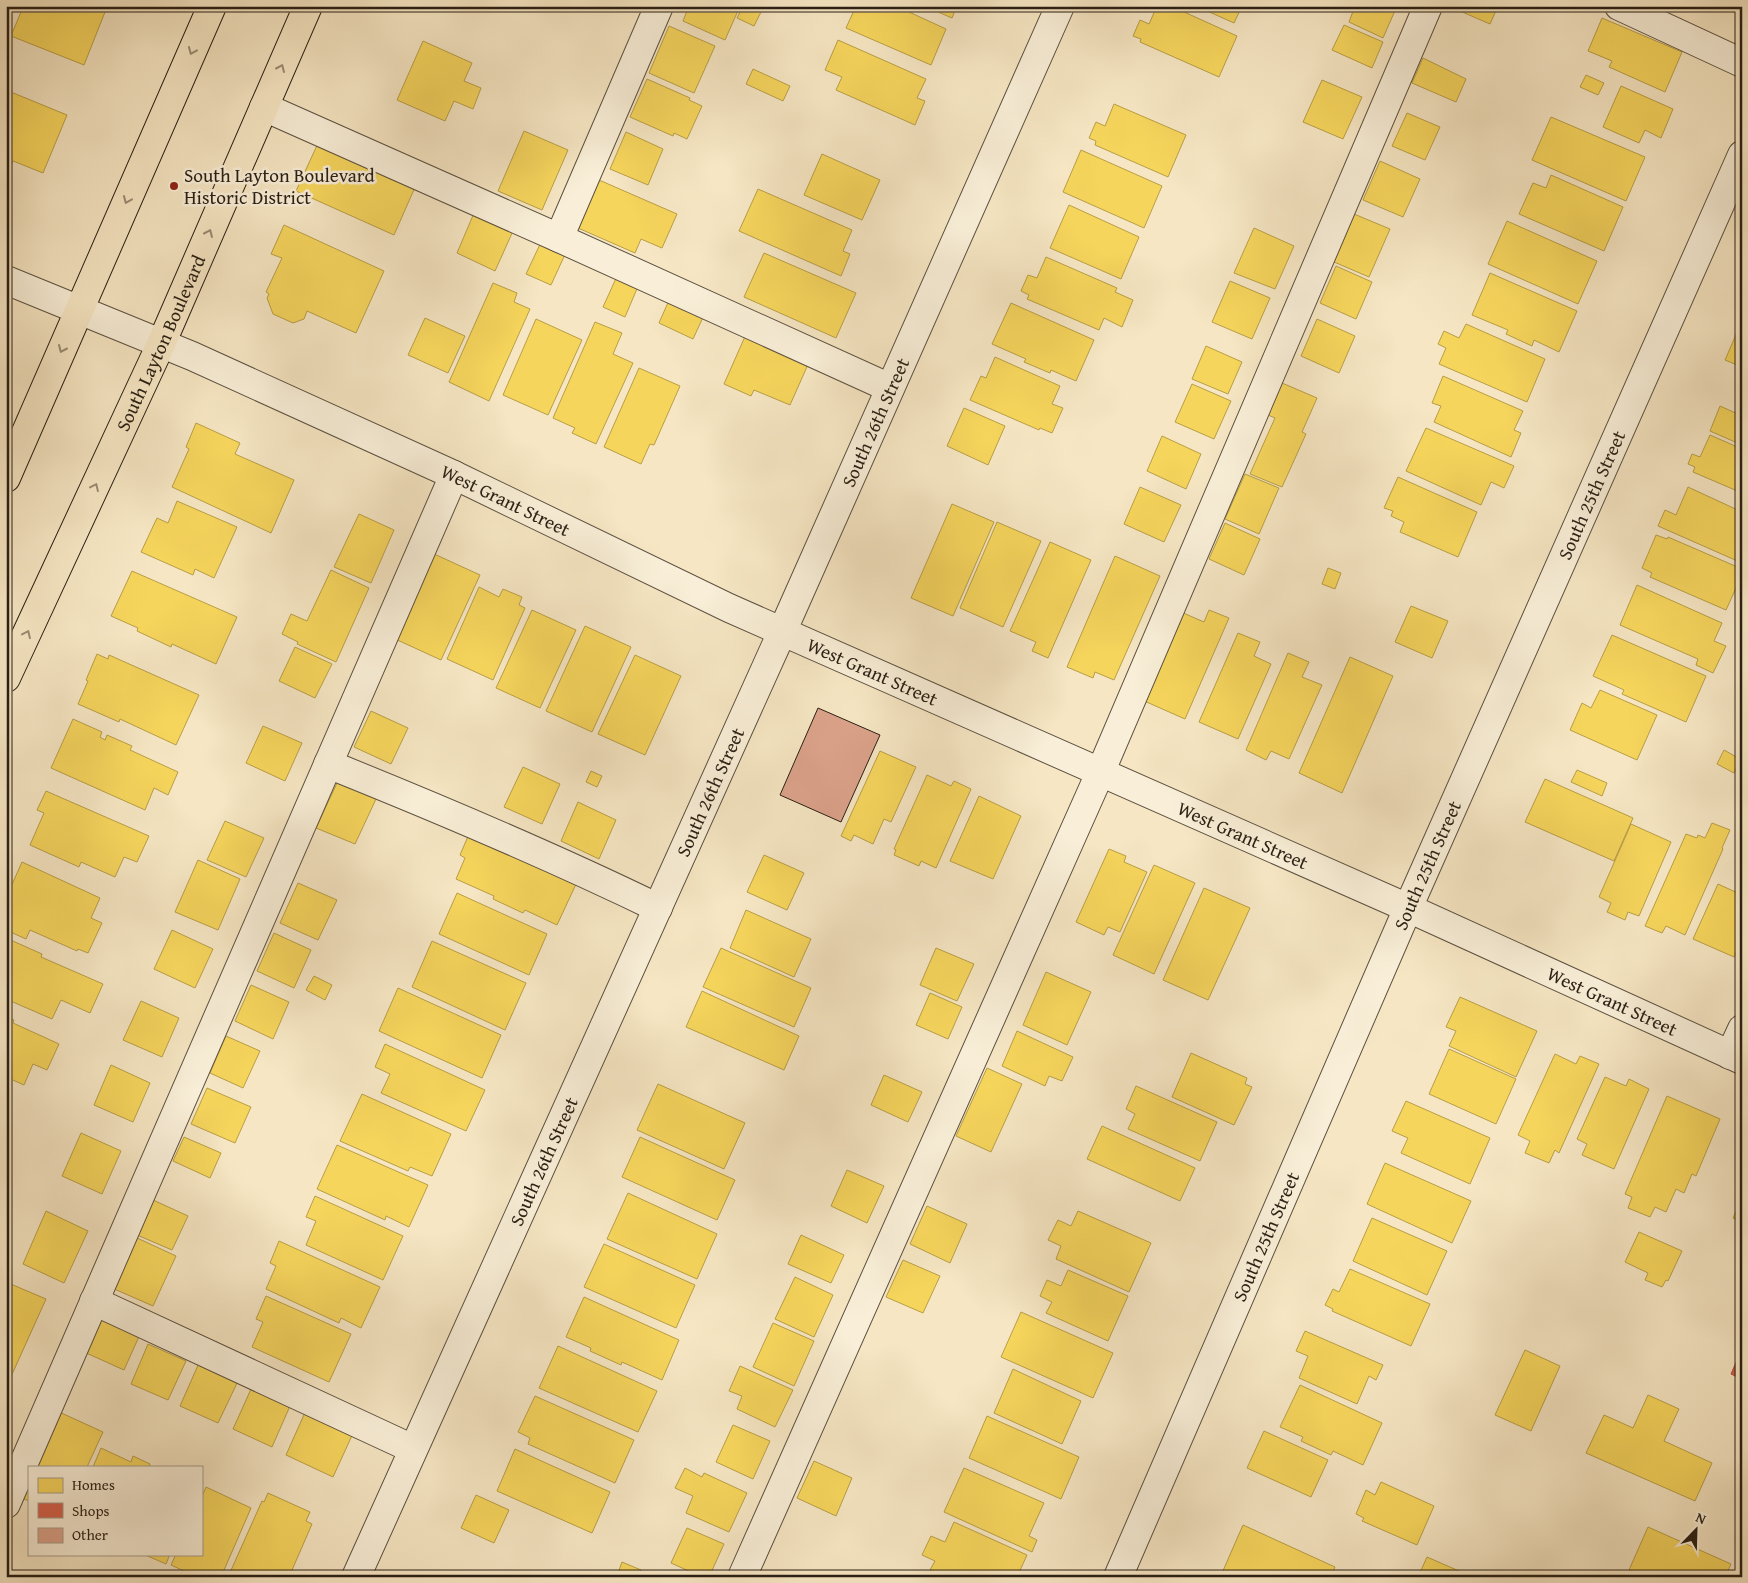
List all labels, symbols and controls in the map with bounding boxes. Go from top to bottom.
one-way arrow [188,46,199,55]
one-way arrow [275,64,286,73]
place label: South Layton Boulevard Historic District [184,161,375,211]
marker: South Layton Boulevard Historic District [168,180,180,192]
one-way arrow [123,195,134,204]
one-way arrow [203,229,214,238]
street label: South Layton Boulevard [109,249,213,436]
one-way arrow [58,344,69,353]
street label: South 26th Street [834,353,916,491]
street label: South 25th Street [1550,426,1632,564]
street label: West Grant Street [437,457,575,543]
one-way arrow [89,483,99,492]
one-way arrow [20,630,31,639]
street label: West Grant Street [803,630,943,713]
street label: South 26th Street [669,723,751,861]
street label: West Grant Street [1173,794,1313,876]
street label: South 25th Street [1386,796,1468,934]
street label: West Grant Street [1543,959,1682,1043]
street label: South 26th Street [502,1092,585,1230]
street label: South 25th Street [1225,1167,1306,1306]
legend [28,1466,202,1556]
text: Homes [72,1474,115,1495]
text: Shops [72,1500,109,1521]
north arrow [1670,1506,1720,1556]
text: N [1693,1507,1710,1529]
text: Other [72,1524,108,1545]

